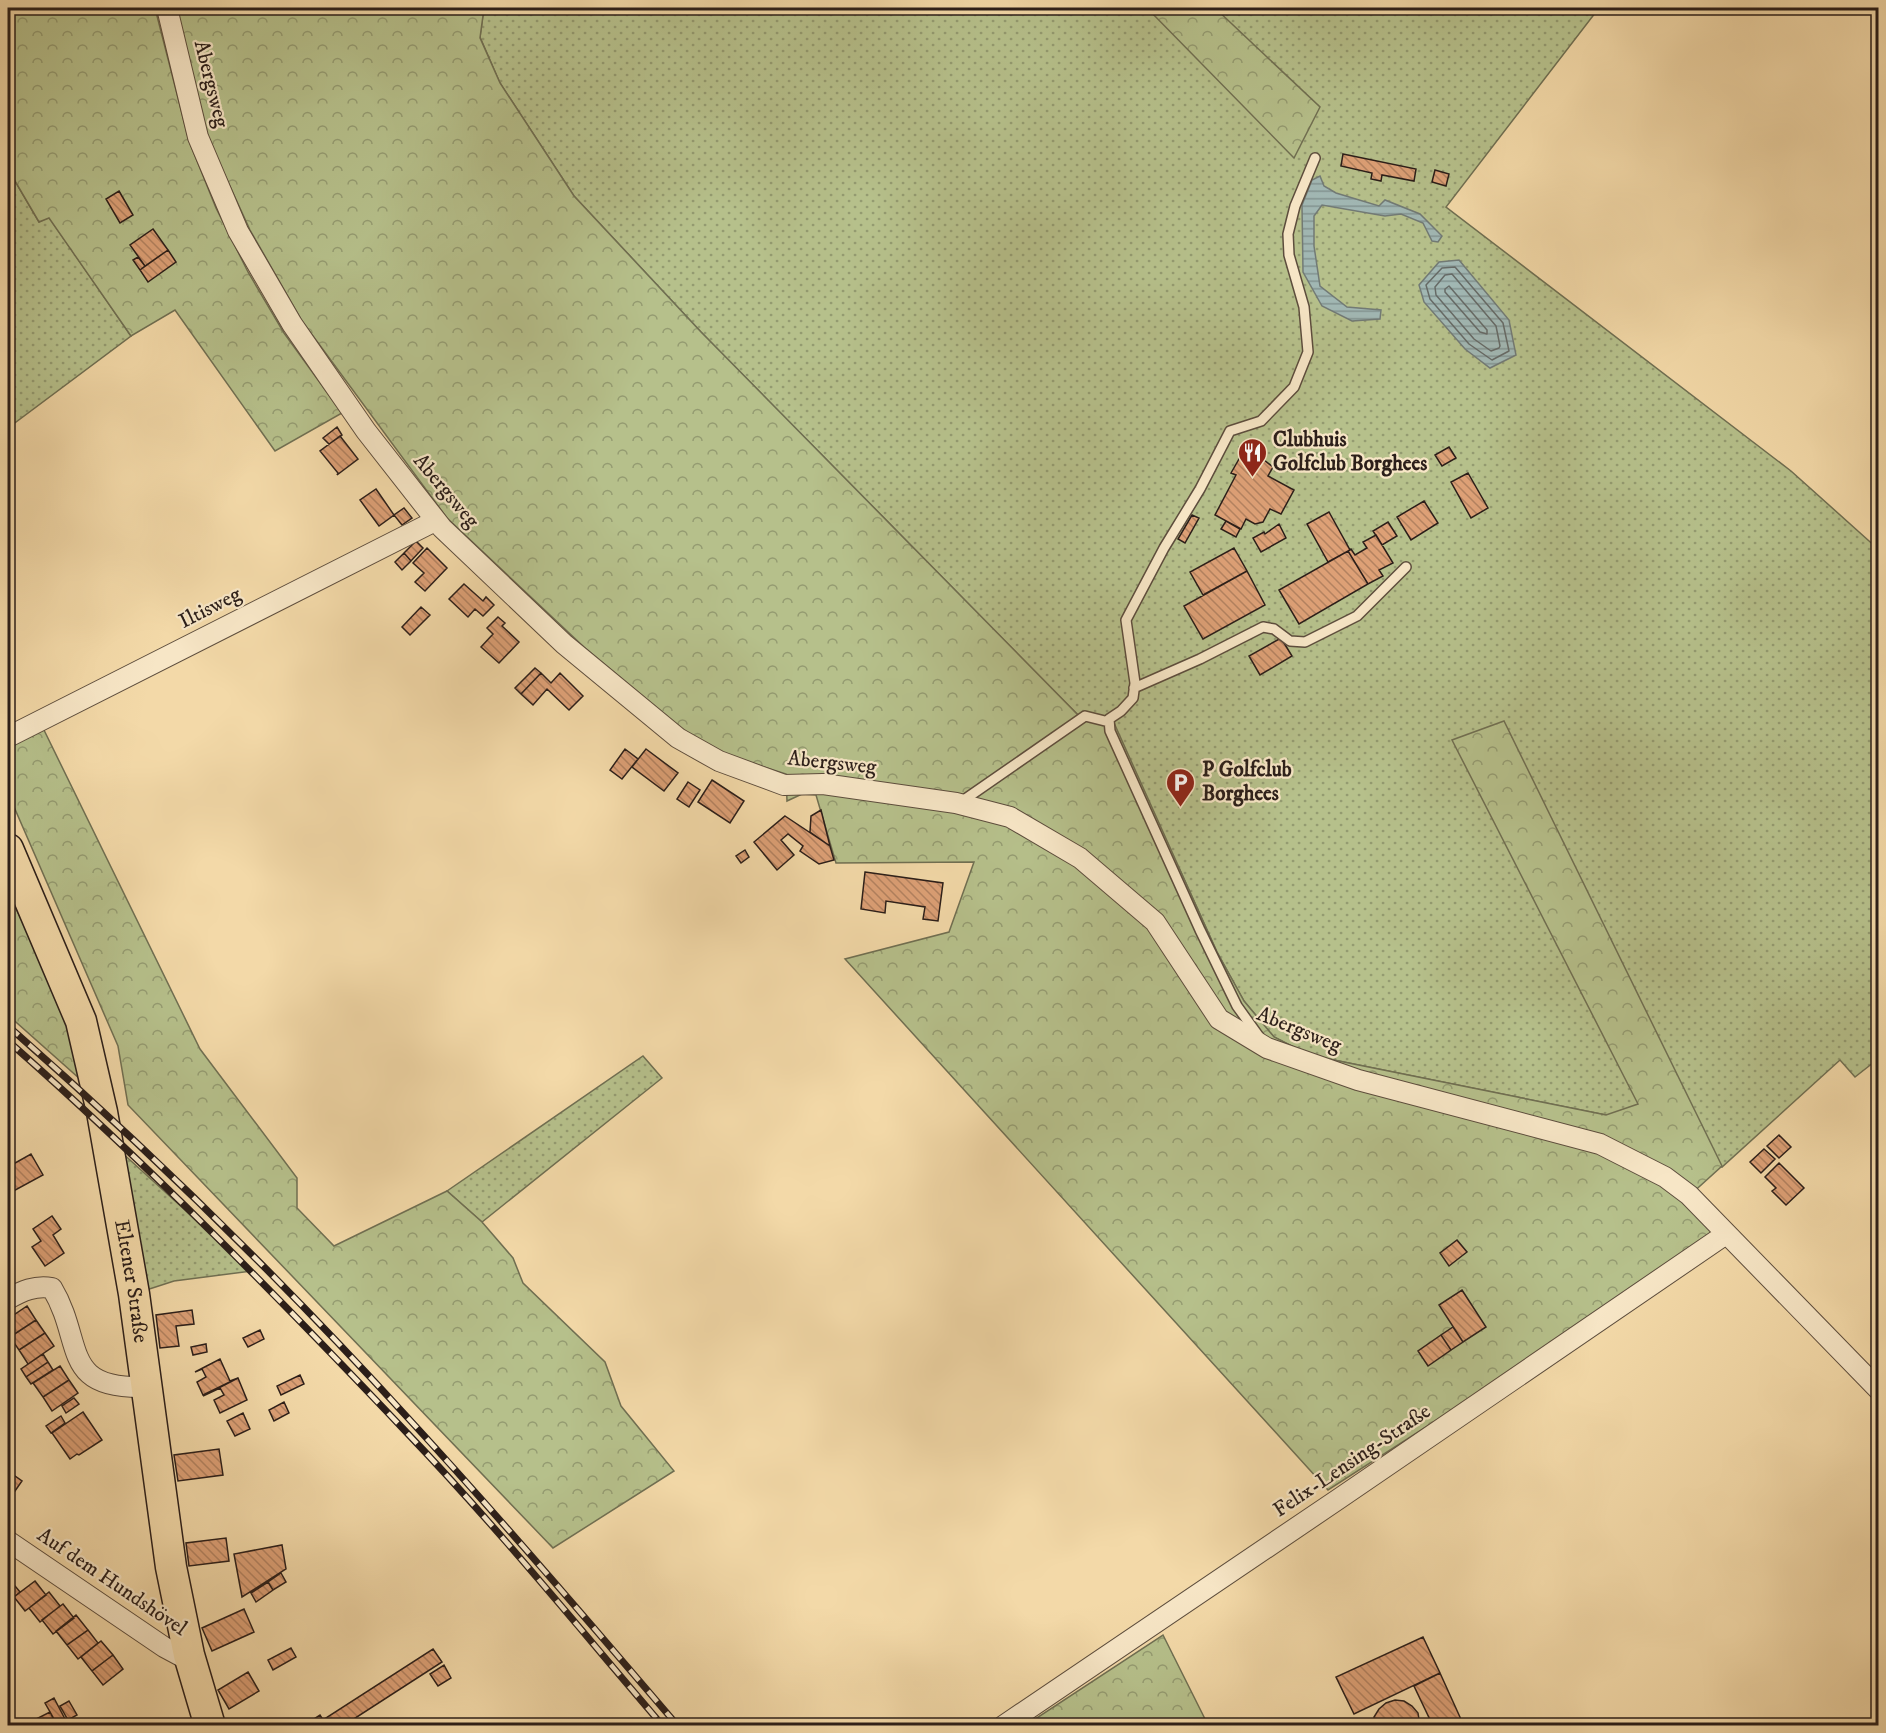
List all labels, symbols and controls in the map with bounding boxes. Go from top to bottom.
street label: Abergsweg [188,38,235,131]
place label: Clubhuis Golfclub Borghees [1273,427,1427,477]
restaurant icon: Clubhuis Golfclub Borghees [1236,436,1268,478]
street label: Abergsweg [407,448,485,534]
street label: Iltisweg [175,581,246,635]
street label: Abergsweg [786,745,879,781]
place label: P Golfclub Borghees [1202,757,1292,807]
parking icon: P Golfclub Borghees [1165,766,1197,808]
street label: Abergsweg [1253,1001,1346,1059]
street label: Eltener Straße [108,1218,154,1345]
street label: Felix-Lensing-Straße [1268,1398,1436,1523]
street label: Auf dem Hundshövel [32,1522,193,1642]

